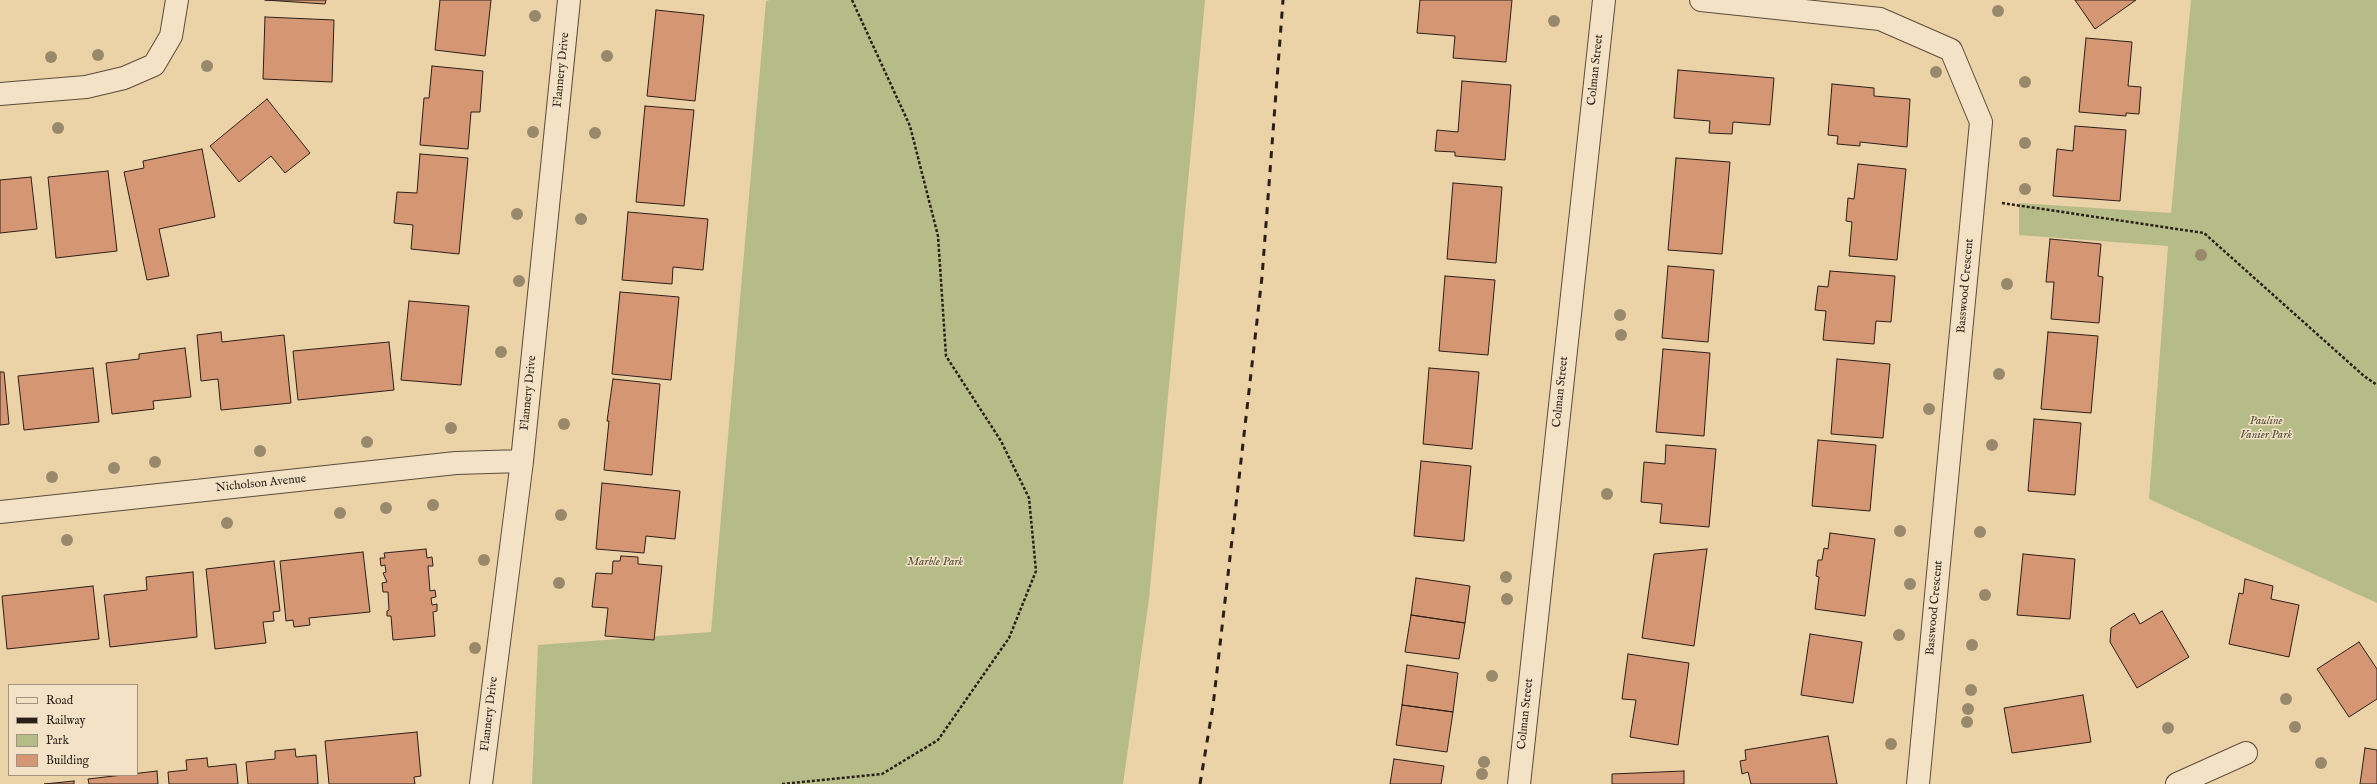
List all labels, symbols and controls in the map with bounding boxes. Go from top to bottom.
street label: Flannery Drive [551,32,573,108]
street label: Colman Street [1585,34,1607,106]
street label: Basswood Crescent [1955,238,1977,334]
street label: Flannery Drive [518,355,540,431]
street label: Colman Street [1550,356,1572,428]
park label: Pauline Vanier Park [2240,415,2292,443]
street label: Nicholson Avenue [215,472,307,496]
park label: Marble Park [907,556,963,570]
street label: Basswood Crescent [1924,560,1946,656]
street label: Flannery Drive [478,676,502,752]
street label: Colman Street [1515,678,1537,750]
legend [8,684,138,776]
text: Road [46,693,73,708]
text: Railway [46,713,85,728]
text: Park [46,733,69,748]
text: Building [46,753,89,768]

